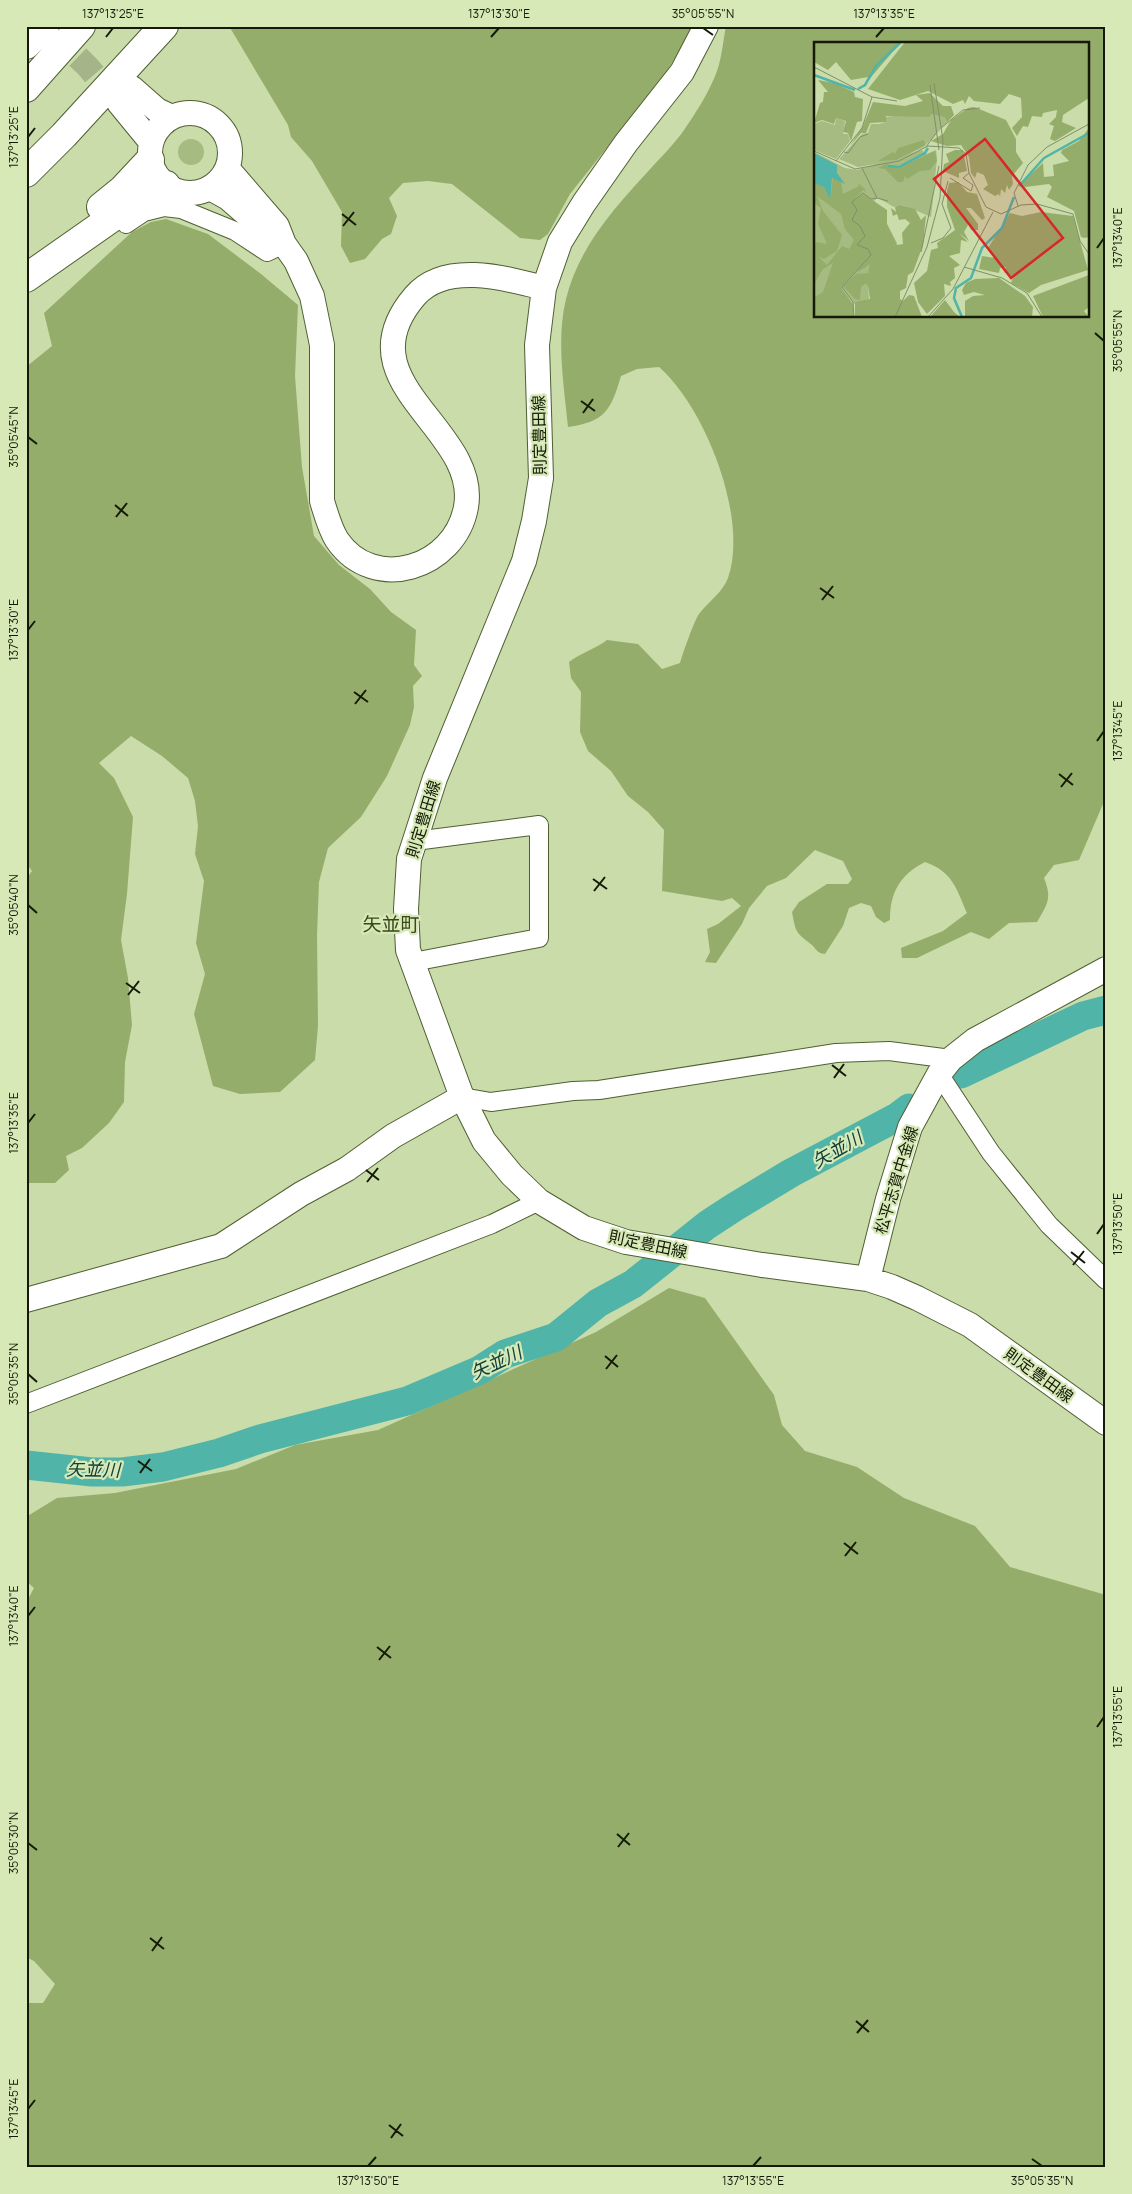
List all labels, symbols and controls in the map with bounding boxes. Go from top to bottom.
text: 137°13'25"E [82,5,144,22]
text: 137°13'30"E [468,5,530,22]
text: 35°05'55"N [672,5,734,22]
text: 137°13'35"E [853,5,915,22]
inset map [814,42,1090,318]
text: 137°13'25"E [5,106,22,168]
text: 137°13'40"E [1109,207,1126,269]
text: 35°05'55"N [1109,310,1126,372]
street label: 則定豊田線 [527,395,551,475]
text: 35°05'45"N [5,406,22,468]
text: 137°13'30"E [5,599,22,661]
text: 137°13'45"E [1109,700,1126,761]
street label: 則定豊田線 [401,778,445,860]
text: 35°05'40"N [5,874,22,936]
district label: 矢並町 [362,911,420,937]
text: 137°13'35"E [5,1092,22,1154]
street label: 松平志賀中金線 [869,1123,923,1237]
water label: 矢並川 [808,1124,868,1173]
text: 137°13'50"E [1109,1193,1126,1255]
street label: 則定豊田線 [607,1225,689,1263]
water label: 矢並川 [466,1339,527,1384]
text: 35°05'35"N [5,1343,22,1405]
street label: 則定豊田線 [1000,1343,1078,1407]
water label: 矢並川 [66,1457,122,1482]
text: 137°13'40"E [5,1585,22,1647]
text: 137°13'55"E [1109,1686,1126,1748]
text: 35°05'30"N [5,1812,22,1874]
text: 137°13'45"E [5,2078,22,2139]
text: 137°13'50"E [337,2172,399,2189]
text: 137°13'55"E [722,2172,784,2189]
text: 35°05'35"N [1011,2172,1073,2189]

